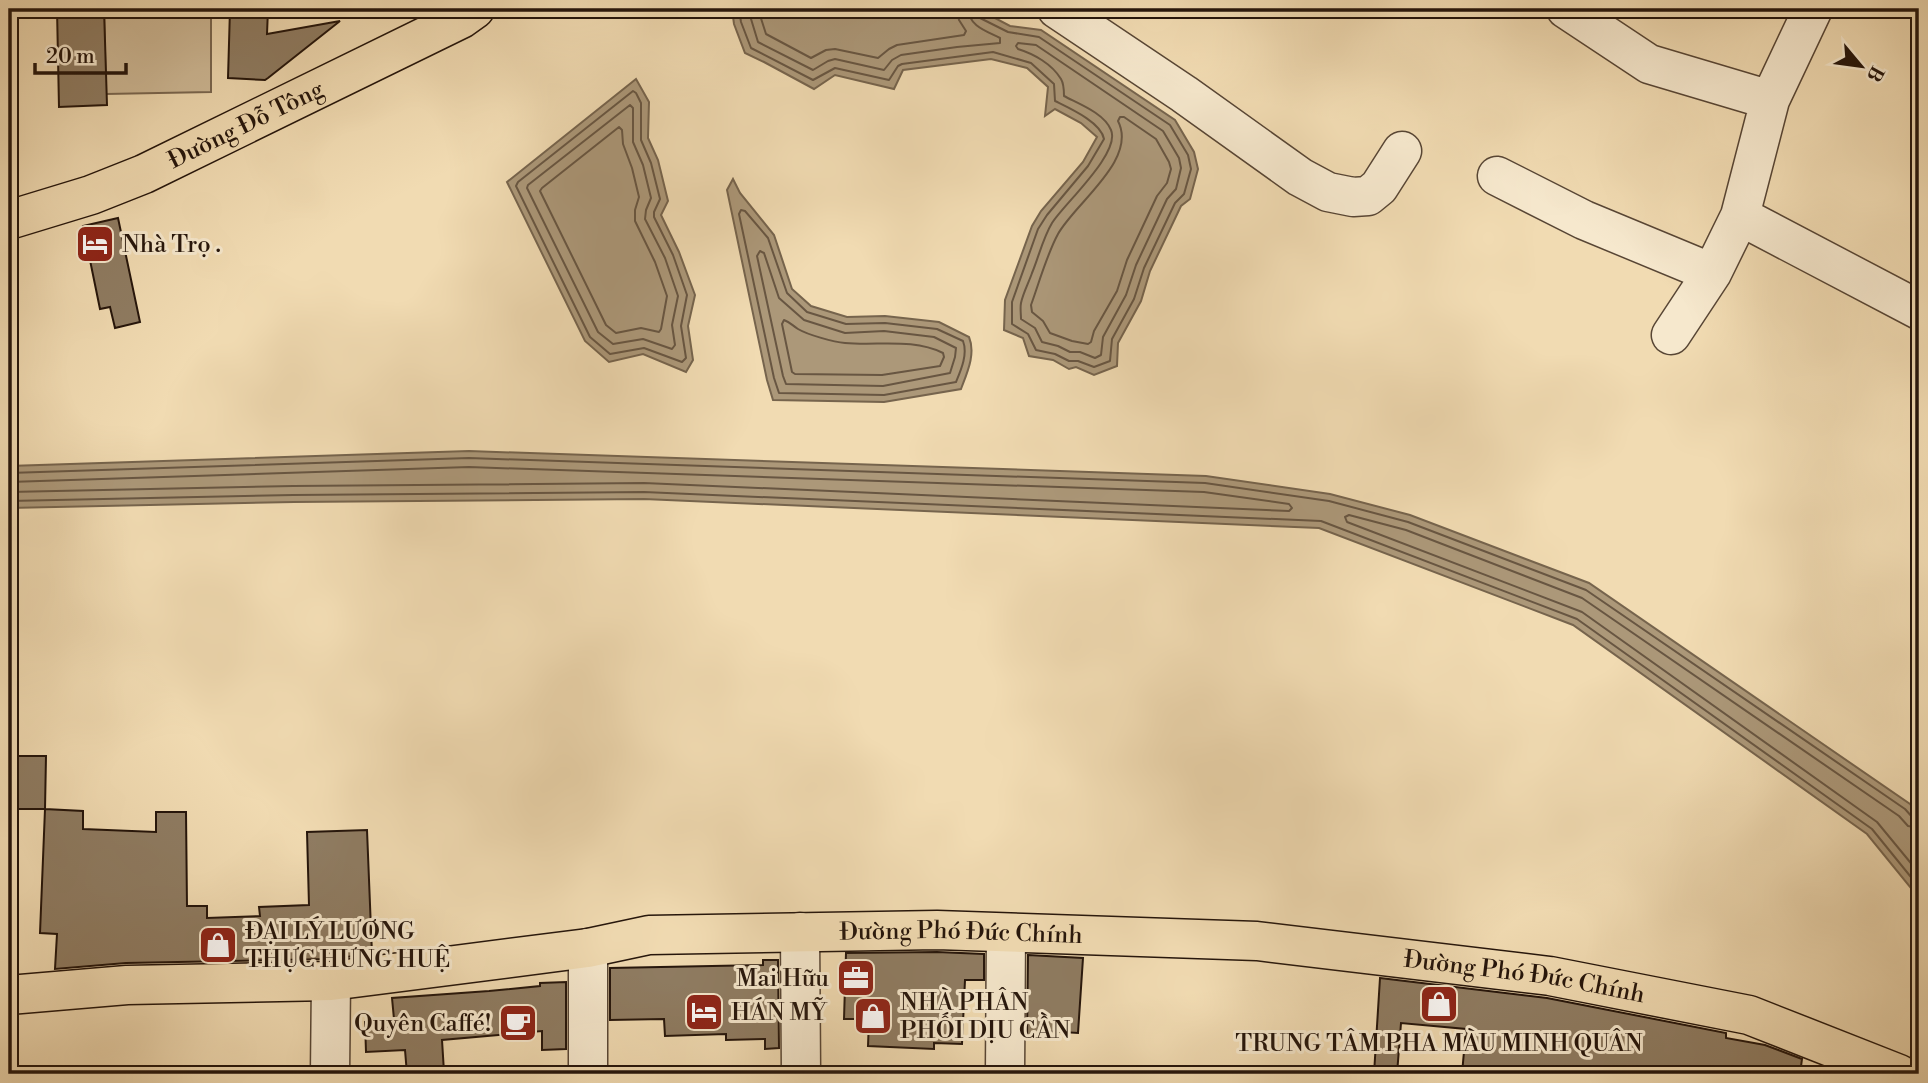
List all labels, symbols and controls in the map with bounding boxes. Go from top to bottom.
scale bar [35,32,126,76]
north arrow [1826,32,1896,102]
text: 20 m [46,44,95,70]
text: B [1861,62,1889,86]
street label: Đường Đỗ Tông [163,74,329,176]
hotel icon: Nhà Trọ . [74,223,116,265]
place label: Nhà Trọ . [122,230,221,260]
place label: ĐẠI LÝ LƯƠNG THỰC HƯNG HUỆ [245,916,450,975]
street label: Đường Phó Đức Chính [839,916,1083,951]
shop icon: ĐẠI LÝ LƯƠNG THỰC HƯNG HUỆ [197,924,239,966]
street label: Đường Phó Đức Chính [1402,945,1647,1010]
office icon: Mai Hữu [835,957,877,999]
place label: Mai Hữu [736,964,829,994]
shop icon: TRUNG TÂM PHA MÀU MINH QUÂN [1418,983,1460,1025]
place label: NHÀ PHÂN PHỐI DỊU CẦN [900,987,1070,1046]
hotel icon: HÁN MỸ [683,991,725,1033]
shop icon: NHÀ PHÂN PHỐI DỊU CẦN [852,995,894,1037]
place label: HÁN MỸ [731,997,828,1028]
cafe icon: Quyên Caffé! [497,1002,539,1044]
place label: Quyên Caffé! [354,1009,491,1039]
place label: TRUNG TÂM PHA MÀU MINH QUÂN [1235,1028,1643,1059]

